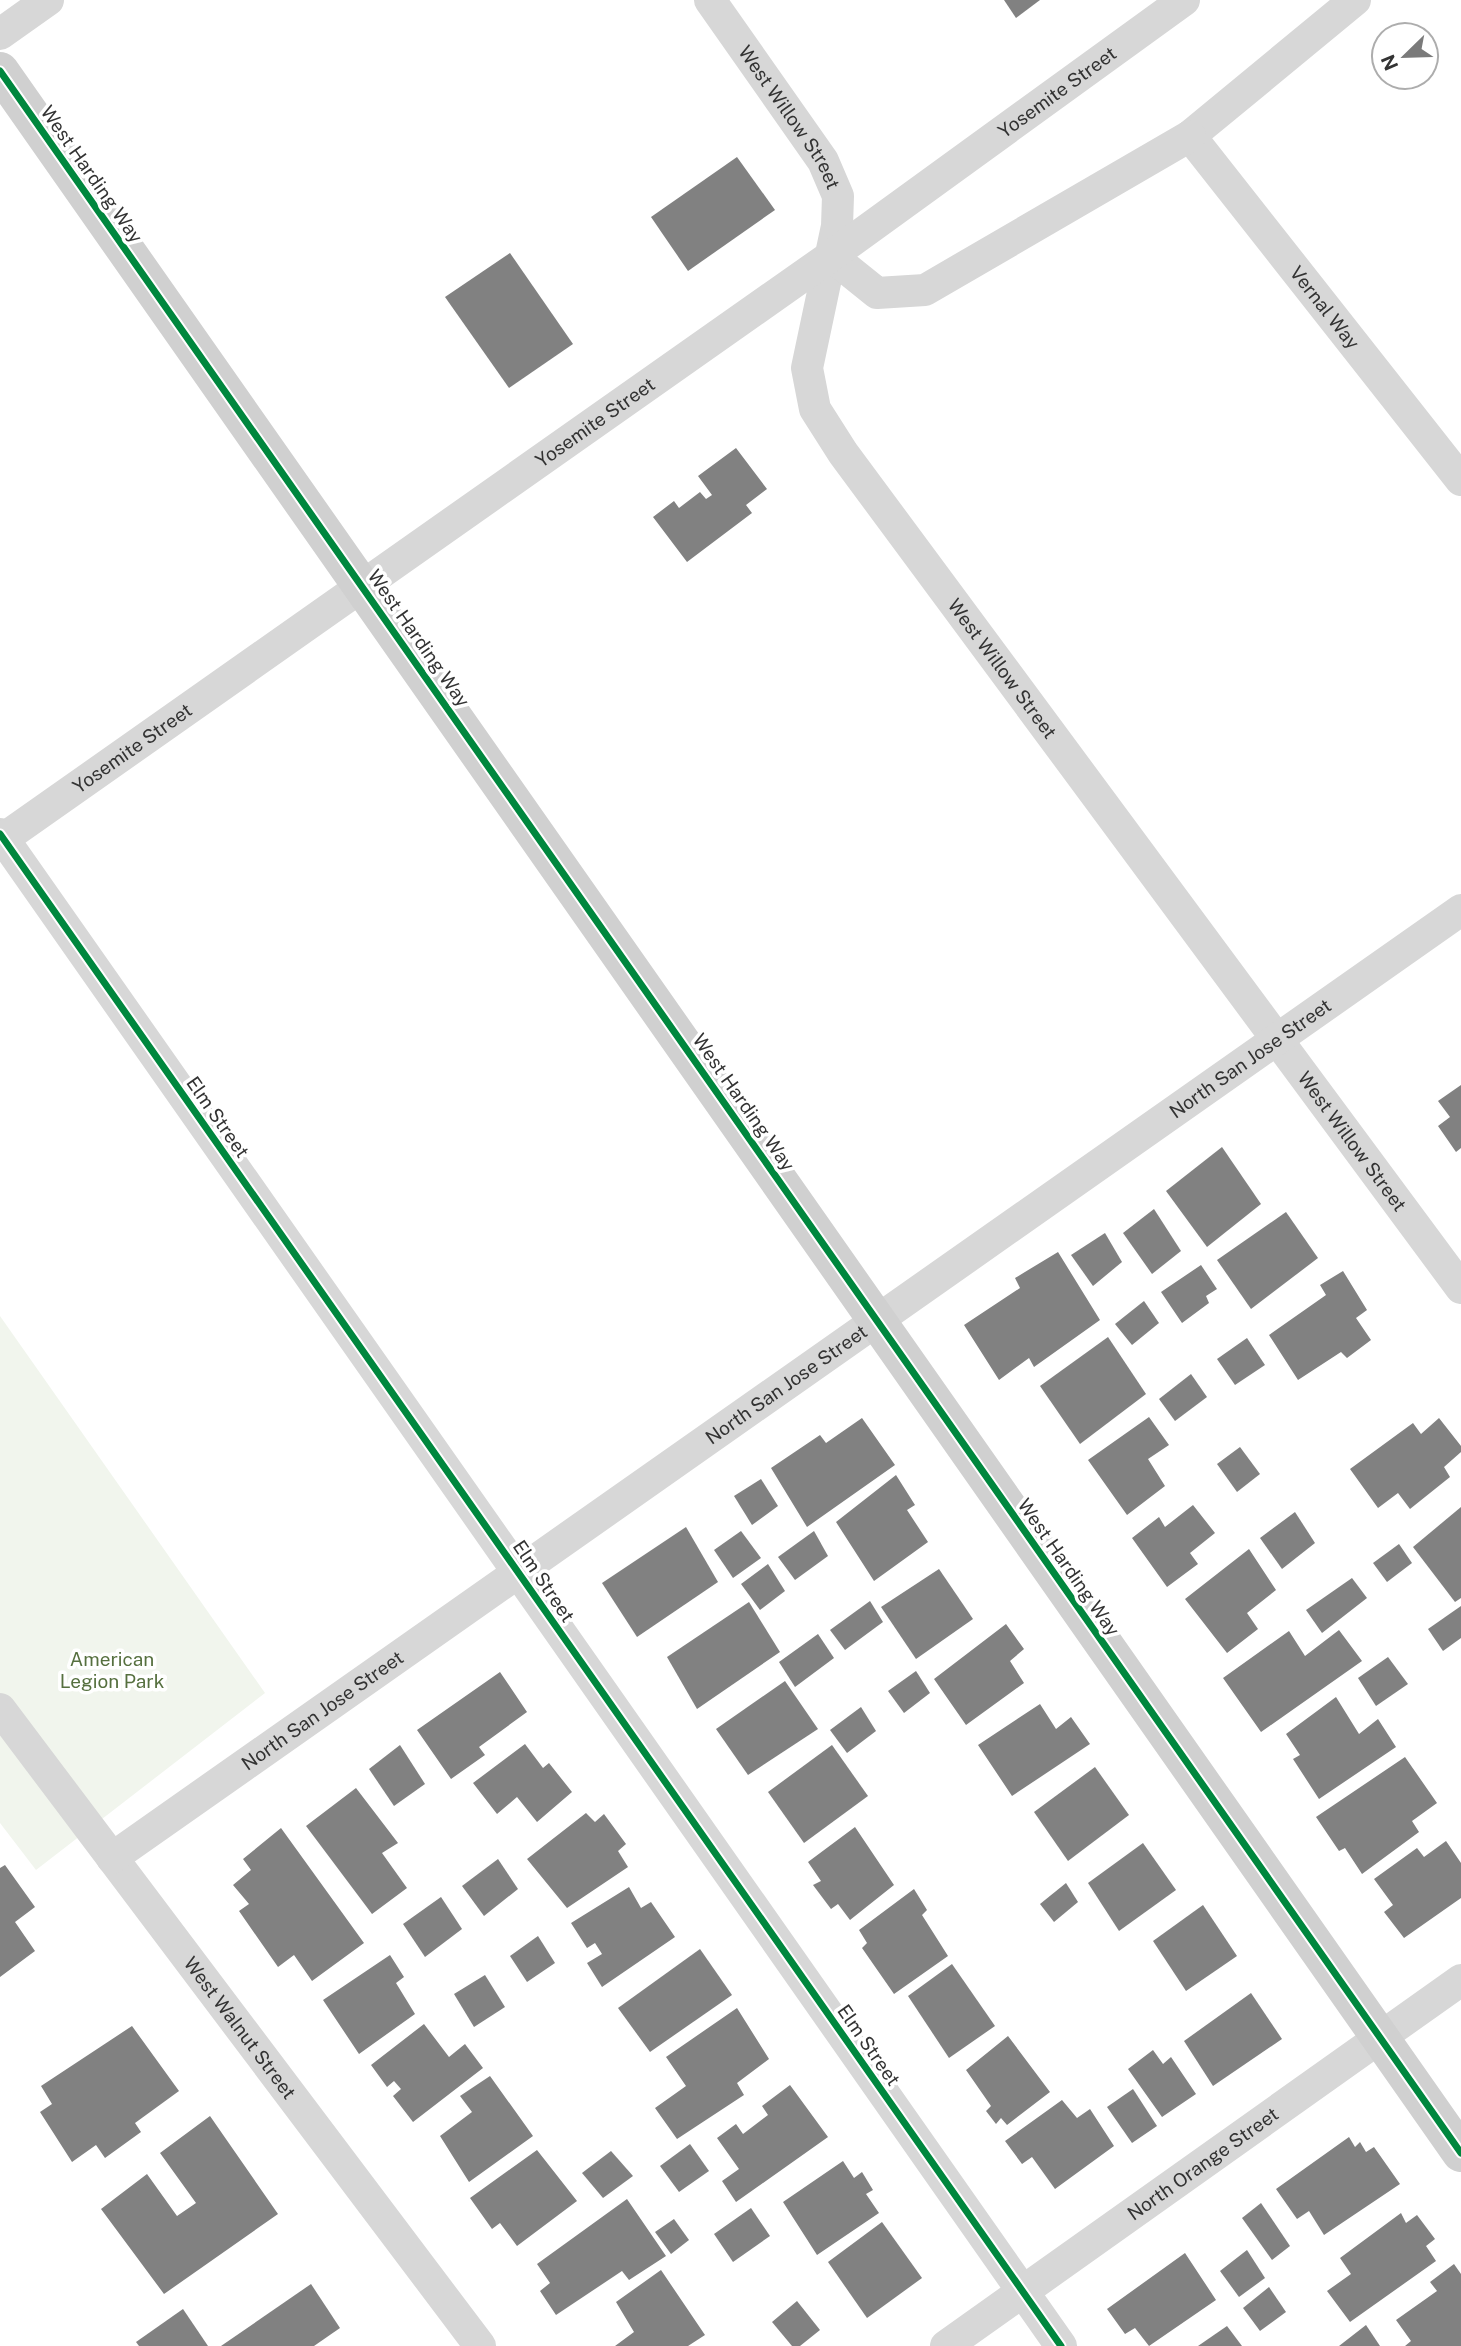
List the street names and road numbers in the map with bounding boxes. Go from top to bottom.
street label: West Willow Street [734,41,845,192]
street label: Yosemite Street [994,42,1120,142]
street label: West Harding Way [36,101,148,247]
street label: Vernal Way [1286,262,1364,353]
street label: Yosemite Street [531,373,659,472]
street label: West Harding Way [363,565,475,711]
street label: West Willow Street [944,594,1061,743]
street label: Yosemite Street [68,699,196,797]
street label: North San Jose Street [1165,994,1335,1123]
street label: West Harding Way [688,1029,800,1175]
street label: West Willow Street [1293,1067,1411,1215]
street label: Elm Street [182,1072,254,1162]
street label: North San Jose Street [701,1320,871,1449]
street label: West Harding Way [1013,1494,1125,1640]
street label: Elm Street [509,1536,579,1626]
street label: North San Jose Street [237,1646,407,1775]
street label: West Walnut Street [180,1952,301,2103]
street label: Elm Street [833,2000,905,2090]
street label: North Orange Street [1123,2102,1282,2225]

